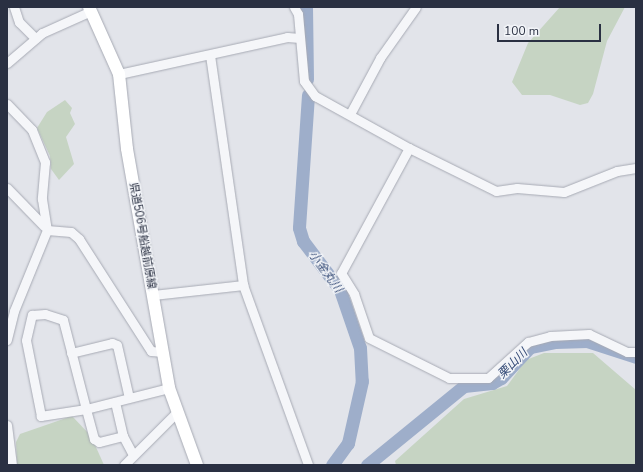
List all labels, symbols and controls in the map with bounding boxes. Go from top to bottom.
scale bar [499,16,603,42]
text: 100 m [504,23,539,39]
street label: 県道506号船越前原線 [126,182,158,290]
water label: 小金丸川 [305,248,345,296]
water label: 栗山川 [495,346,531,382]

